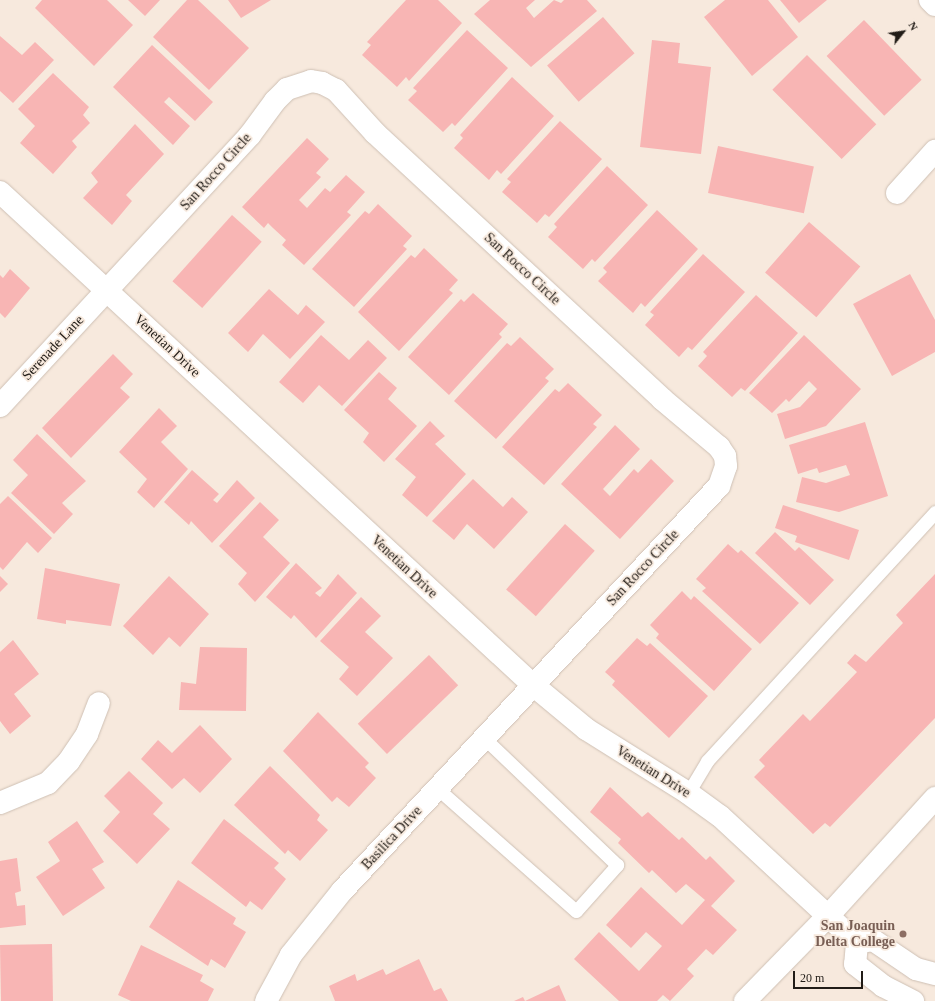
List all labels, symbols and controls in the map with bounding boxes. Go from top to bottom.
north arrow [883,12,923,52]
text: N [906,20,921,32]
street label: San Rocco Circle [177,130,255,214]
street label: San Rocco Circle [480,229,564,309]
street label: Venetian Drive [130,311,204,381]
street label: Serenade Lane [19,312,87,384]
street label: San Rocco Circle [603,526,683,610]
street label: Venetian Drive [367,532,441,602]
street label: Venetian Drive [613,743,693,801]
street label: Basilica Drive [358,803,426,873]
place label: San Joaquin Delta College [815,918,895,950]
marker: San Joaquin Delta College [898,929,908,939]
scale bar [795,963,865,989]
text: 20 m [800,971,824,985]

